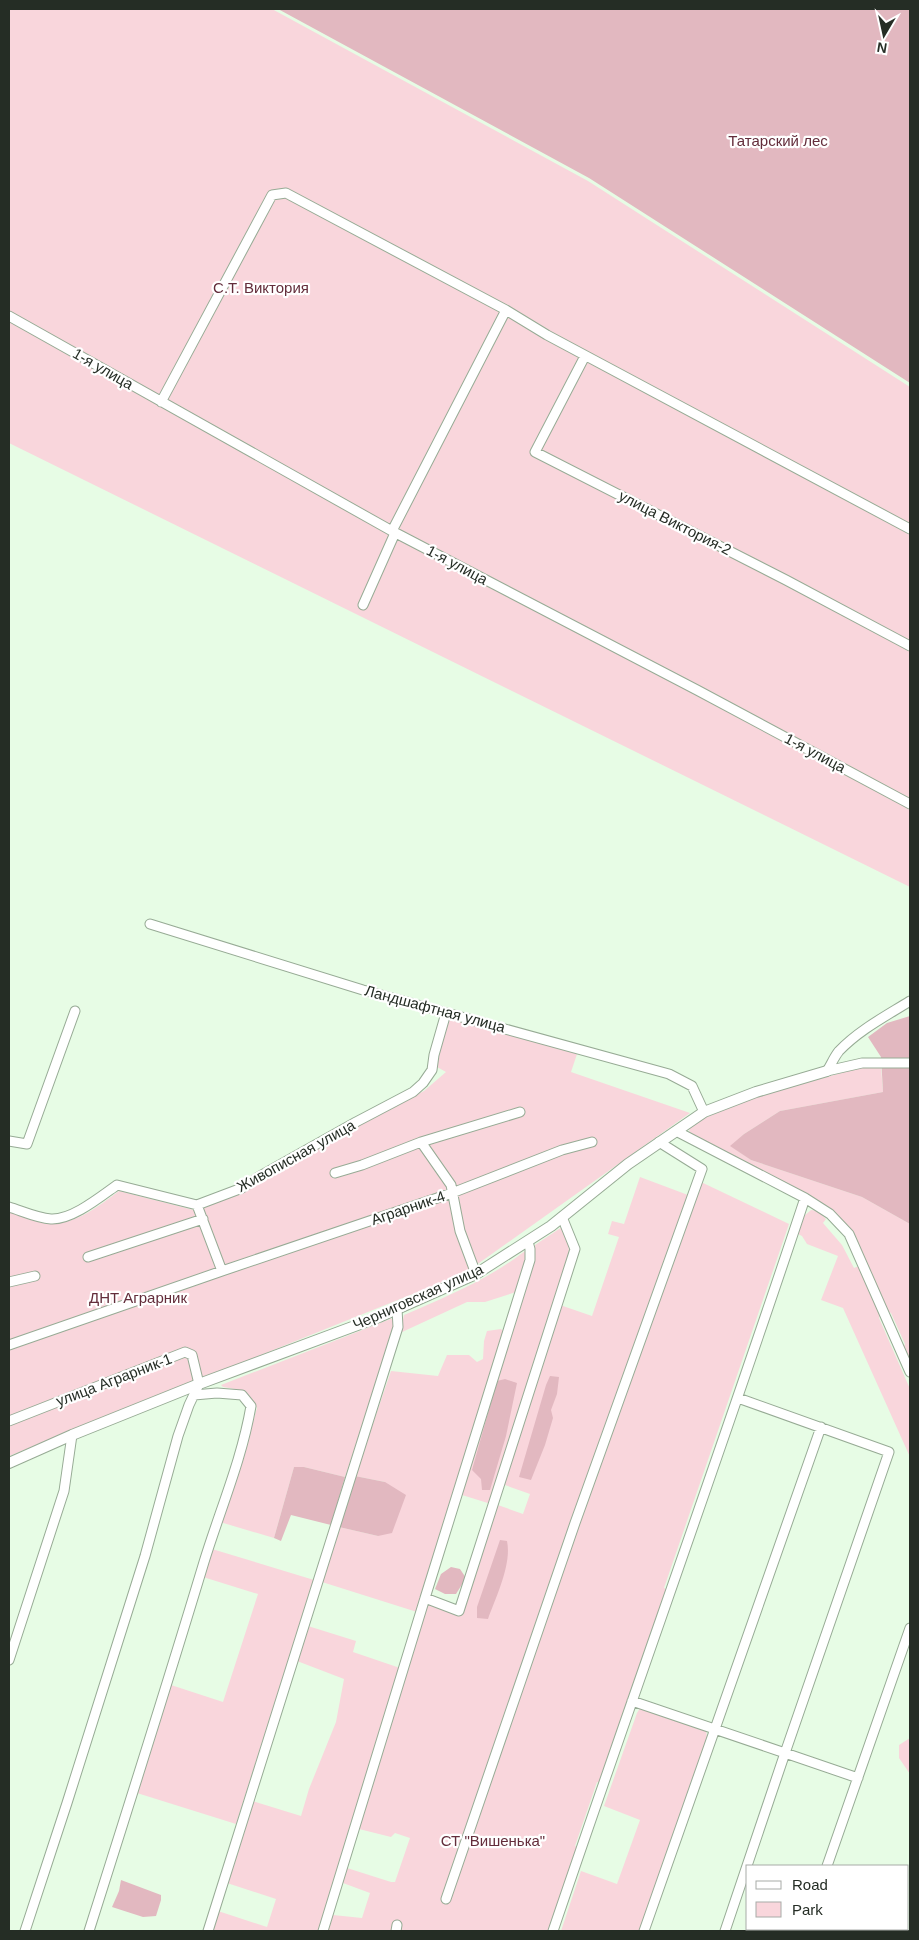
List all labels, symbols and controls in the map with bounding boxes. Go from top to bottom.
north arrow [859,10,909,60]
text: N [876,39,888,57]
park label: Татарский лес [728,132,828,149]
park label: С.Т. Виктория [213,279,309,296]
street label: 1-я улица [70,344,137,393]
street label: улица Виктория-2 [616,487,734,558]
street label: 1-я улица [424,541,491,588]
street label: 1-я улица [782,729,849,776]
street label: Ландшафтная улица [363,982,508,1036]
street label: Живописная улица [234,1116,358,1195]
street label: Аграрник-4 [369,1187,447,1228]
street label: Черниговская улица [350,1260,486,1333]
park label: ДНТ Аграрник [89,1289,187,1306]
street label: улица Аграрник-1 [54,1350,174,1409]
park label: СТ "Вишенька" [441,1832,545,1849]
legend [746,1865,909,1930]
text: Road [792,1876,828,1893]
text: Park [792,1901,823,1918]

